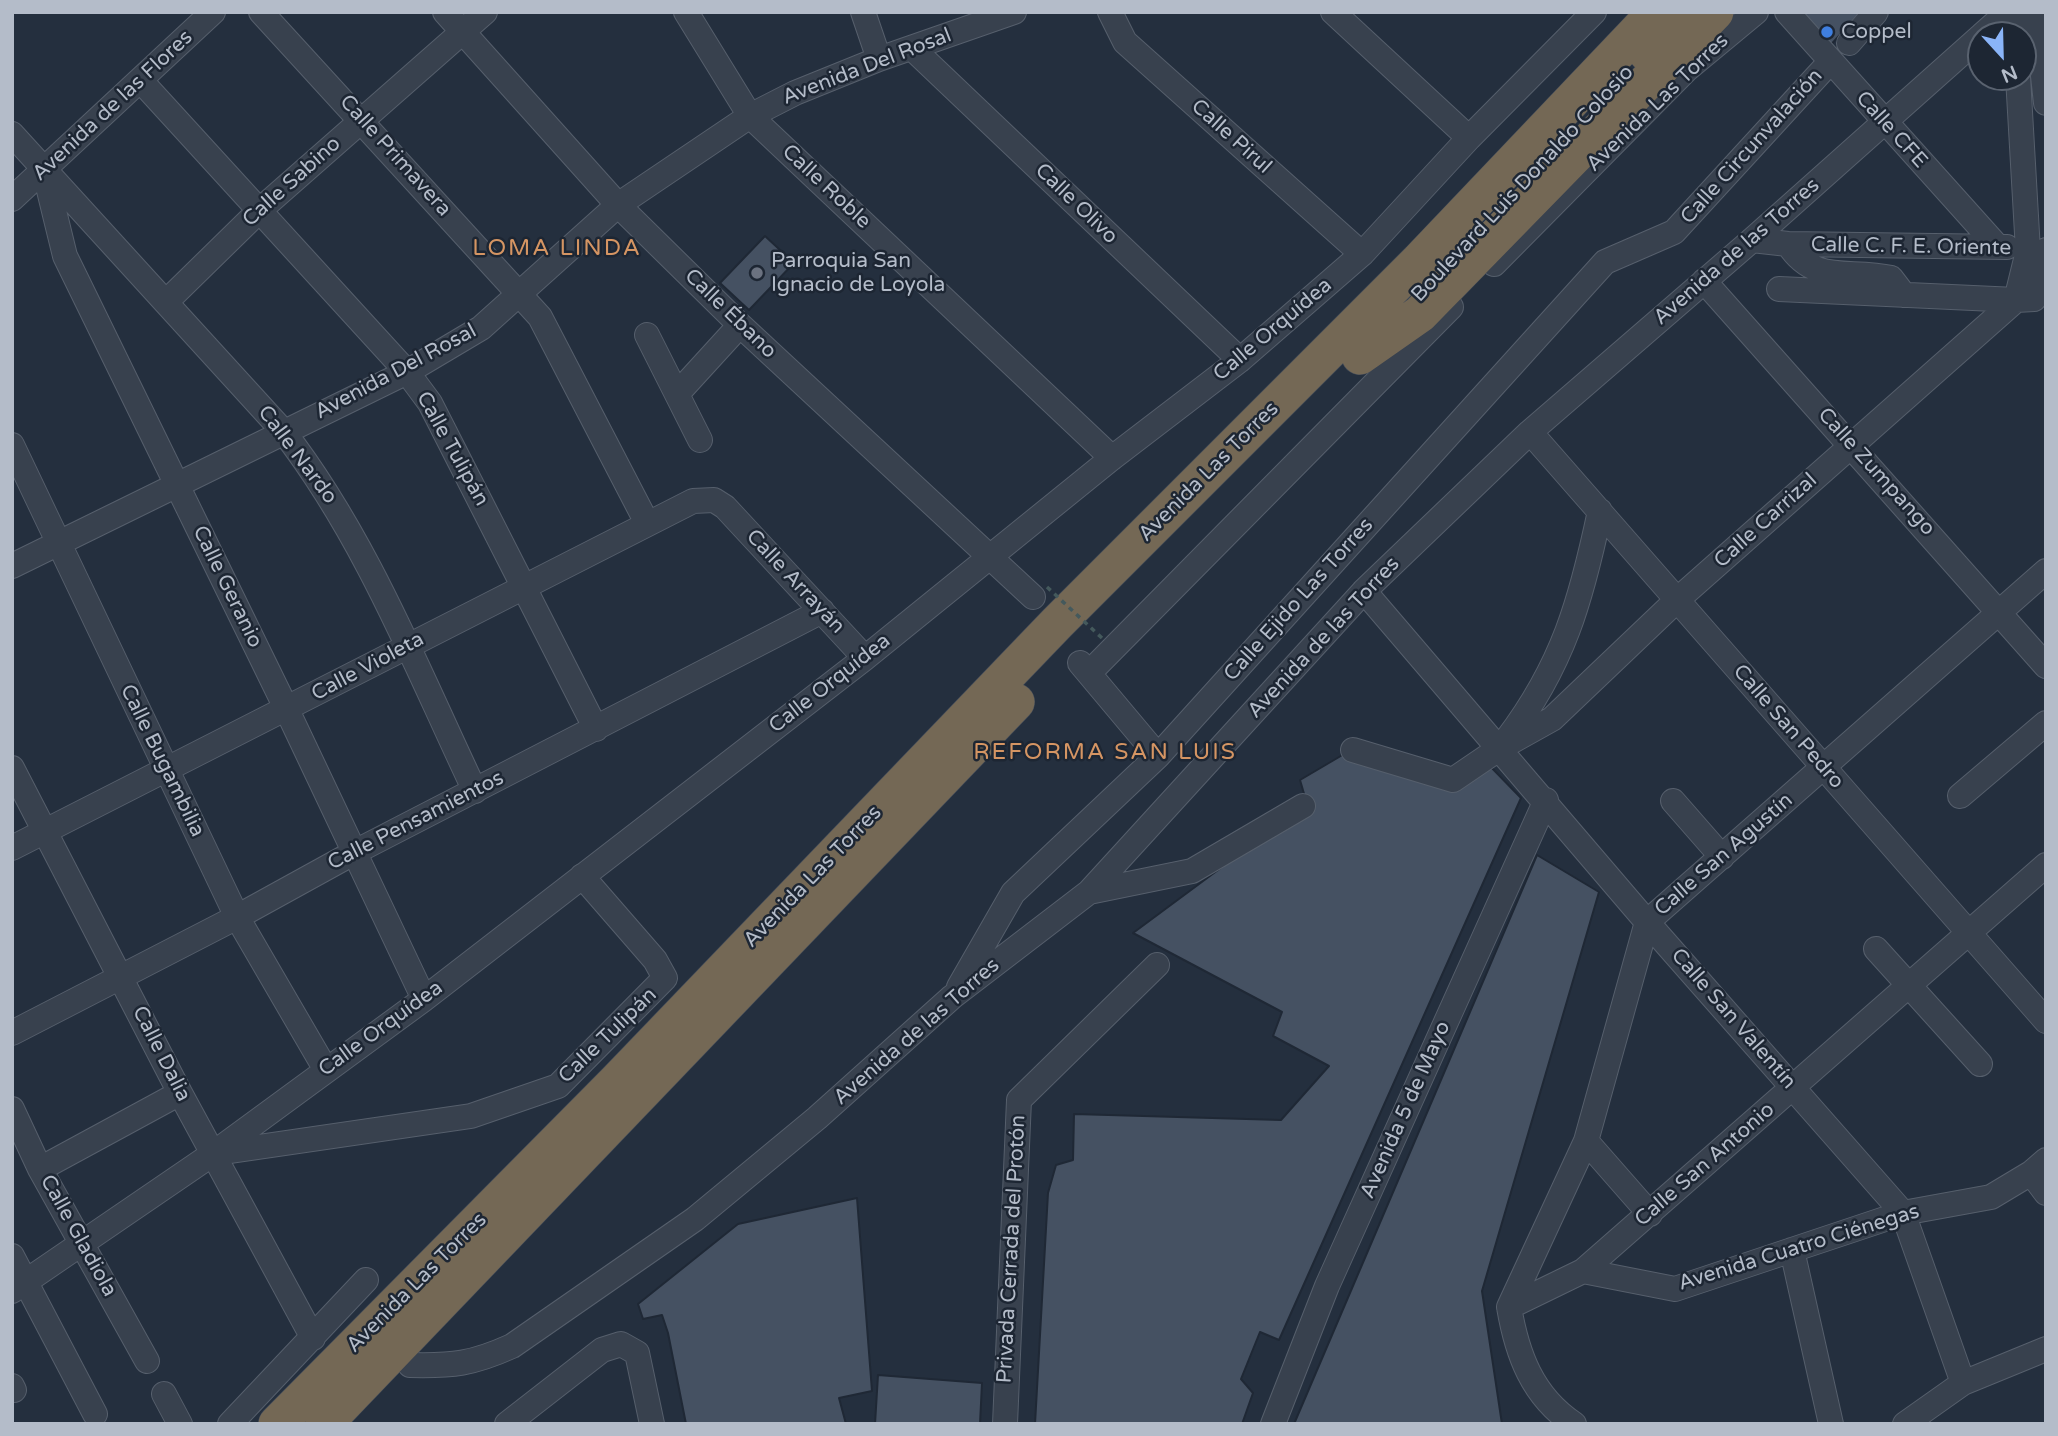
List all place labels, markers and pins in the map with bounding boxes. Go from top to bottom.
place label: Coppel [1841,19,1912,45]
marker: Coppel [1819,24,1835,40]
place label: Parroquia San Ignacio de Loyola [771,248,945,298]
marker: Parroquia San Ignacio de Loyola [749,265,765,281]

